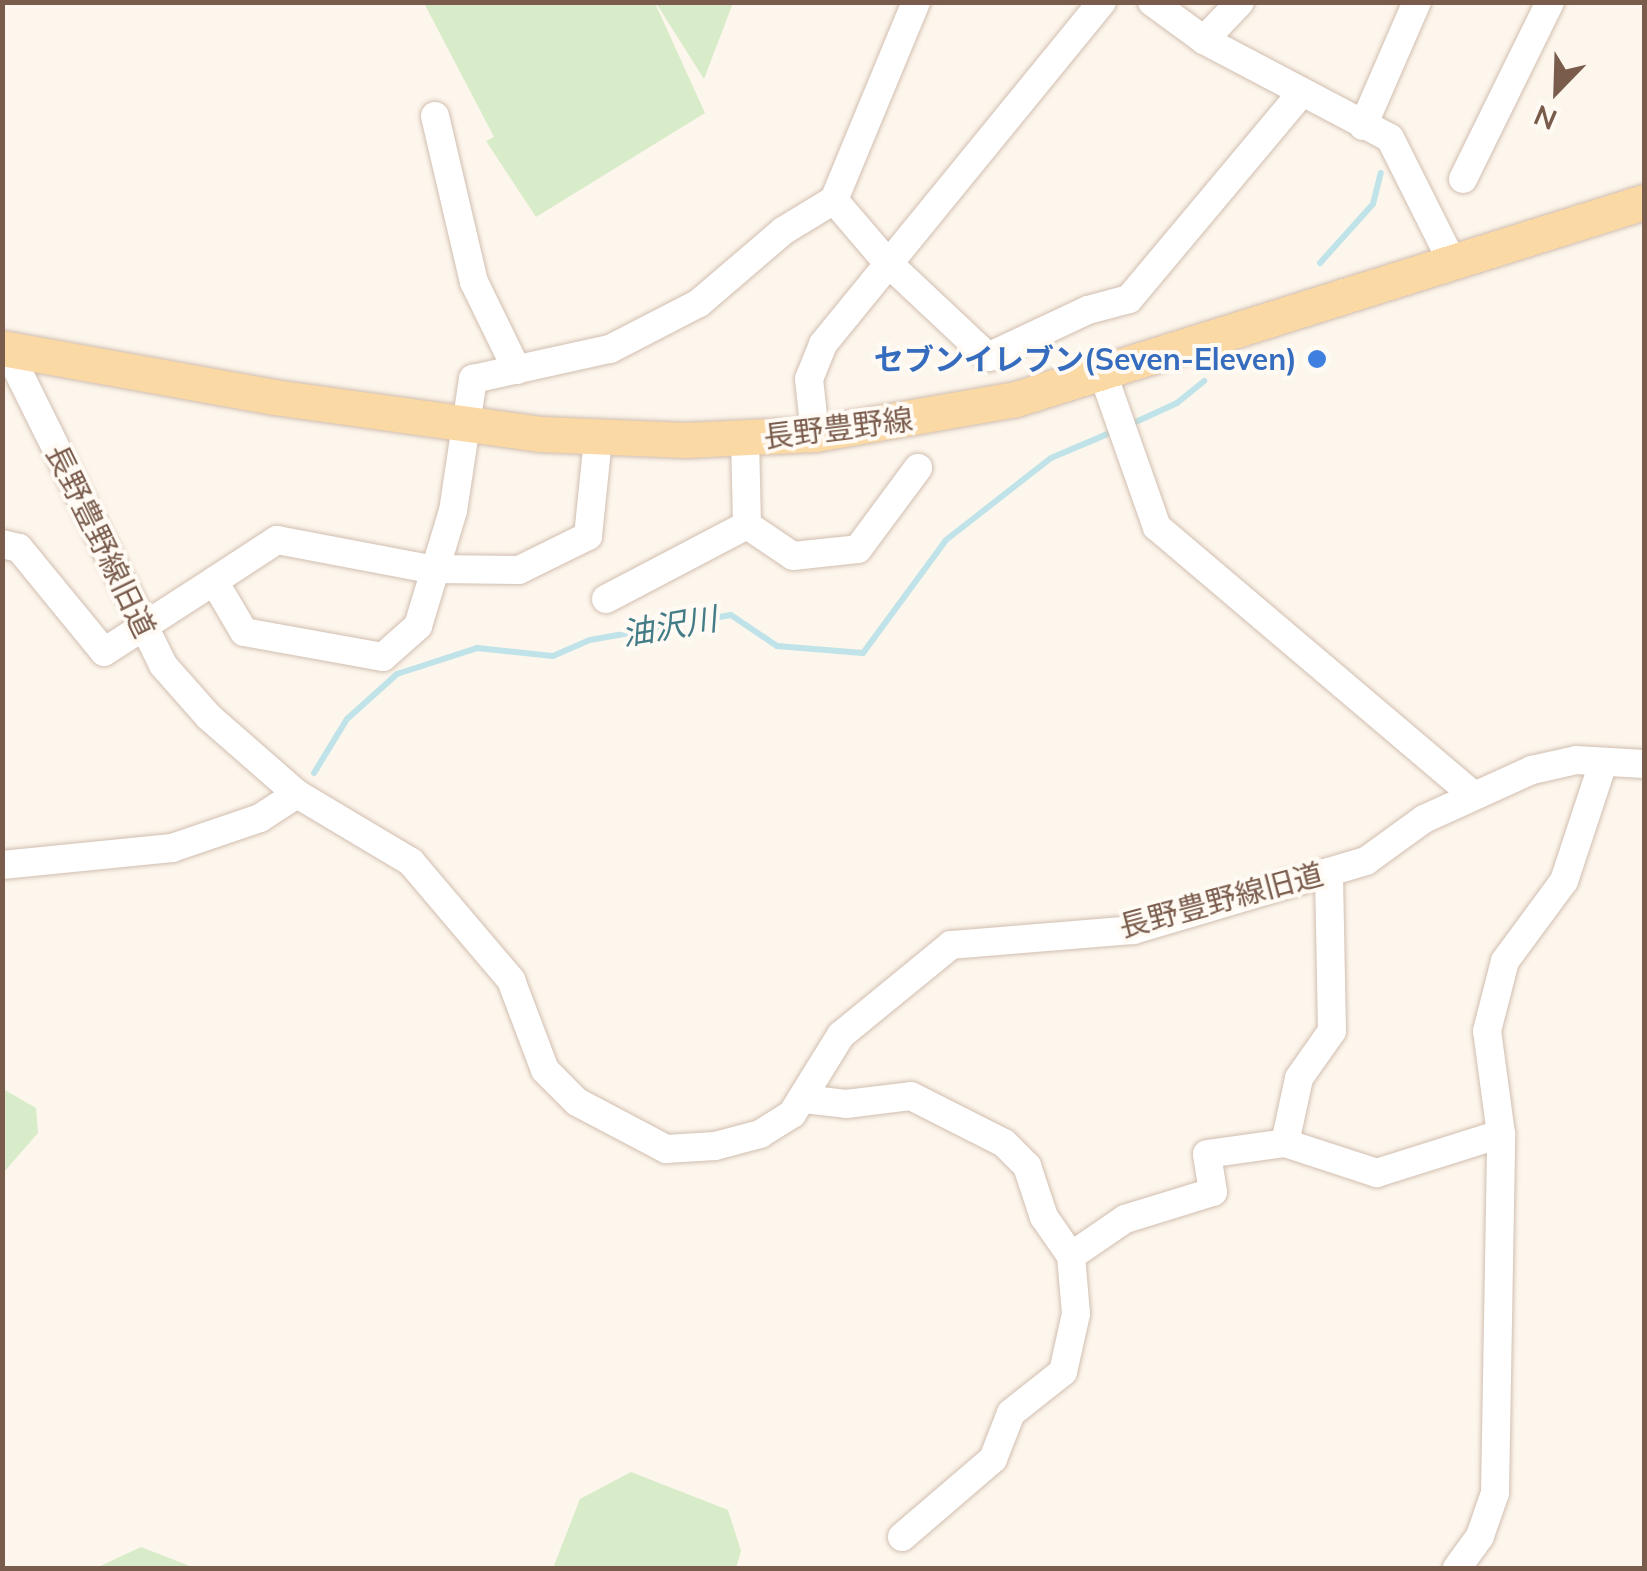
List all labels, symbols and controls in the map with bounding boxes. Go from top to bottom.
north arrow [1507,40,1607,140]
text: N [1529,98,1562,138]
place label: セブンイレブン(Seven-Eleven) [874,341,1297,377]
marker: セブンイレブン(Seven-Eleven) [1306,348,1328,370]
street label: 長野豊野線 [761,401,915,455]
street label: 長野豊野線旧道 [39,439,163,643]
water label: 油沢川 [618,599,720,653]
street label: 長野豊野線旧道 [1115,855,1327,945]

